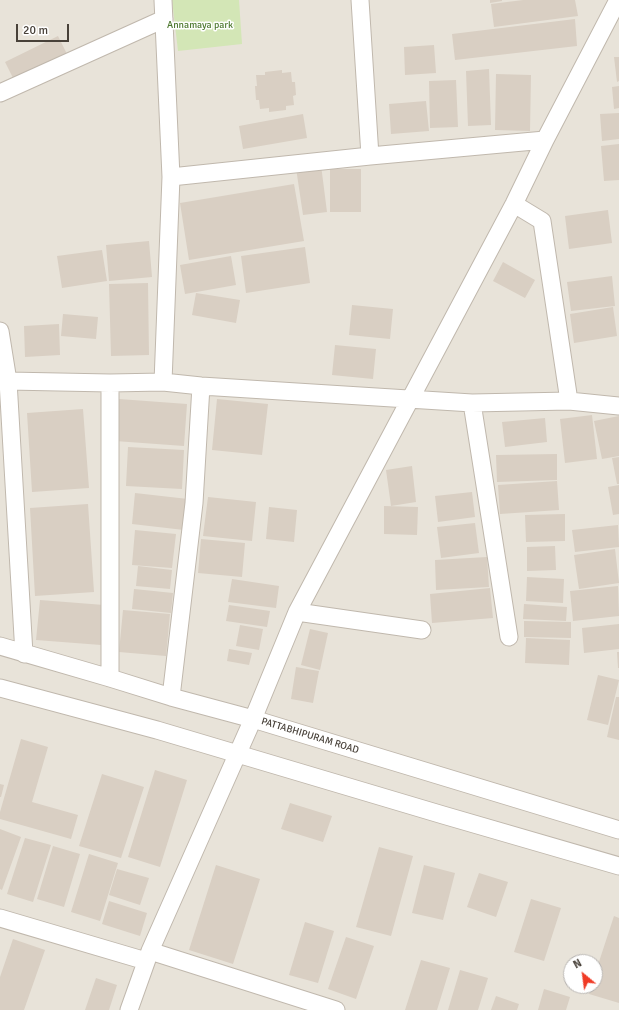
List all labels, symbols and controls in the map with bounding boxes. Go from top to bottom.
scale bar [18,16,71,42]
park label: Annamaya park [167,19,233,31]
text: 20 m [23,23,48,38]
street label: PATTABHIPURAM ROAD [260,715,360,757]
north arrow [563,954,603,994]
text: N [571,956,584,971]

